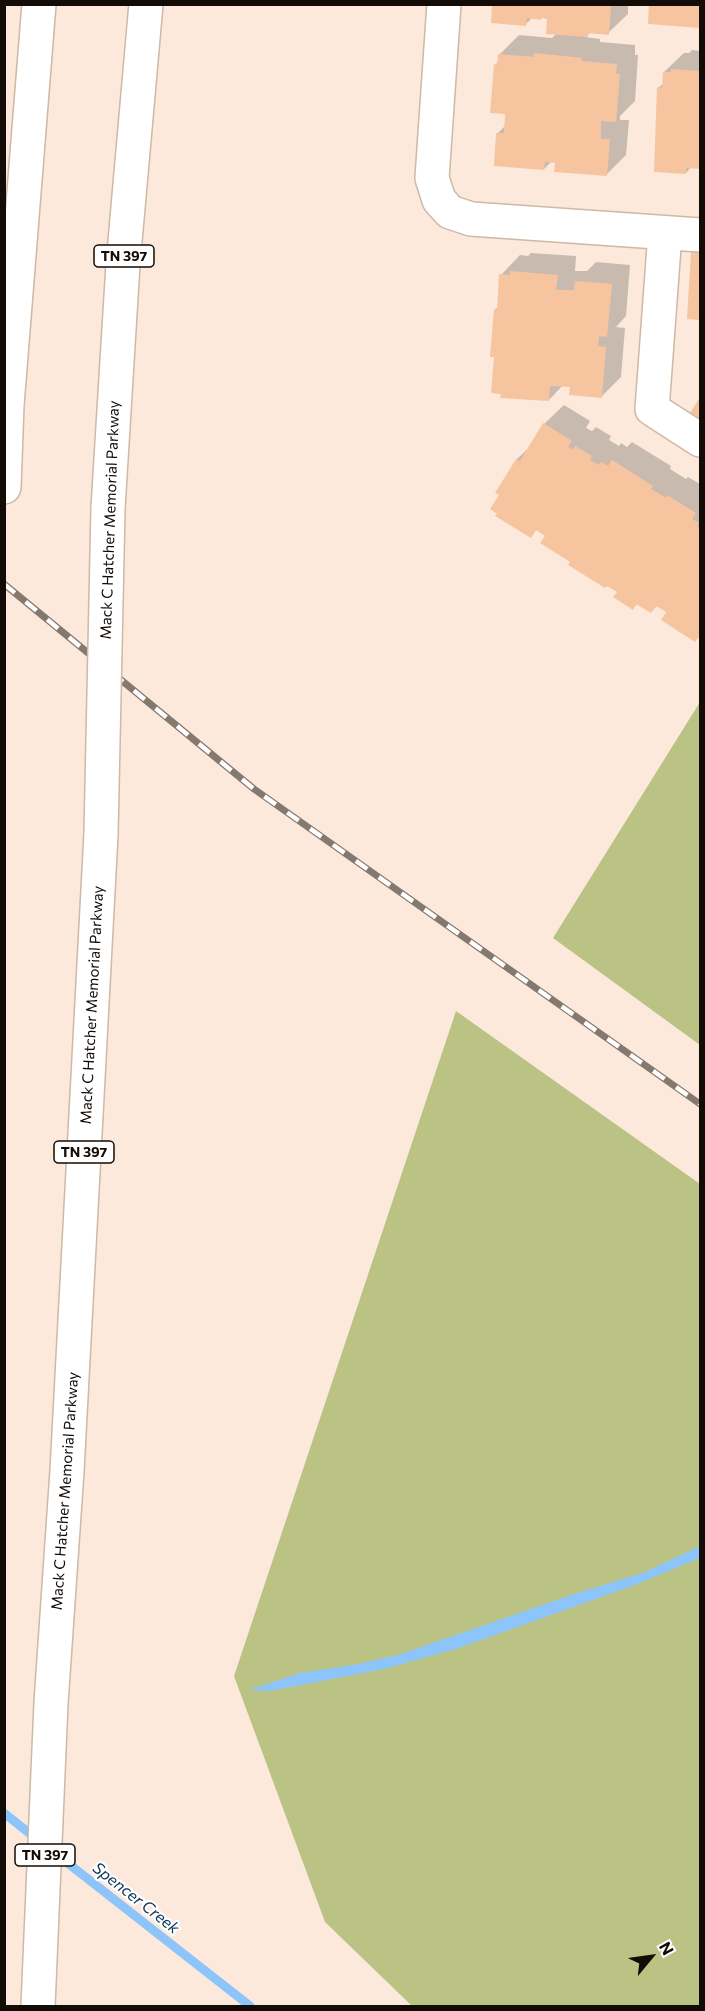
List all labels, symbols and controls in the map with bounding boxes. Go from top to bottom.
road number: TN 397 [94,245,154,267]
street label: Mack C Hatcher Memorial Parkway [97,400,123,640]
street label: Mack C Hatcher Memorial Parkway [77,885,107,1125]
road number: TN 397 [54,1141,114,1163]
street label: Mack C Hatcher Memorial Parkway [48,1371,82,1611]
road number: TN 397 [15,1844,75,1866]
water label: Spencer Creek [89,1858,183,1938]
north arrow [621,1927,681,1987]
text: N [656,1938,678,1958]

